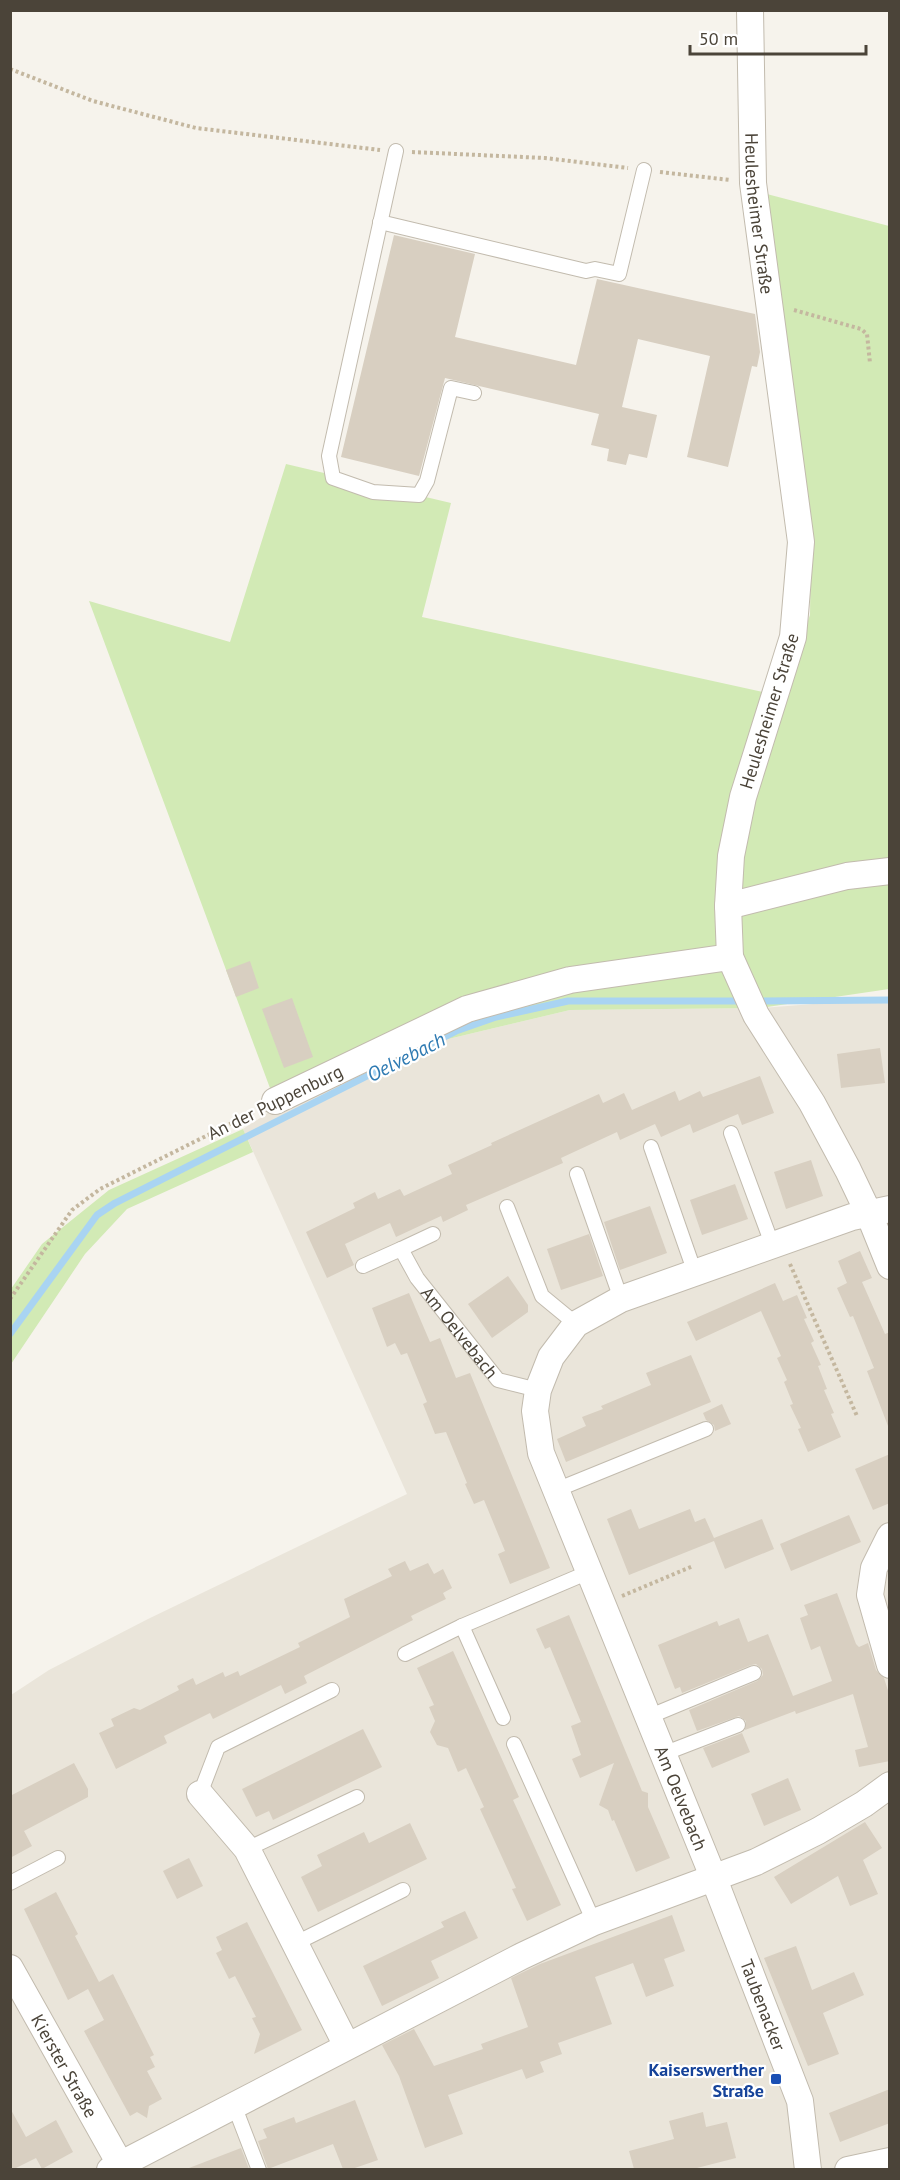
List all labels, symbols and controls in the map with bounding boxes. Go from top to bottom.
scale bar [690,18,866,56]
text: 50 m [699,27,738,50]
street label: Heulesheimer Straße [741,133,779,296]
street label: Heulesheimer Straße [734,630,804,792]
water label: Oelvebach [362,1026,450,1088]
street label: An der Puppenburg [204,1059,346,1145]
street label: Am Oelvebach [417,1282,504,1383]
street label: Am Oelvebach [650,1742,712,1854]
street label: Taubenacker [735,1956,791,2054]
street label: Kierster Straße [27,2010,103,2122]
place label: Kaiserswerther Straße [648,2058,765,2102]
marker: Kaiserswerther Straße [769,2072,783,2086]

